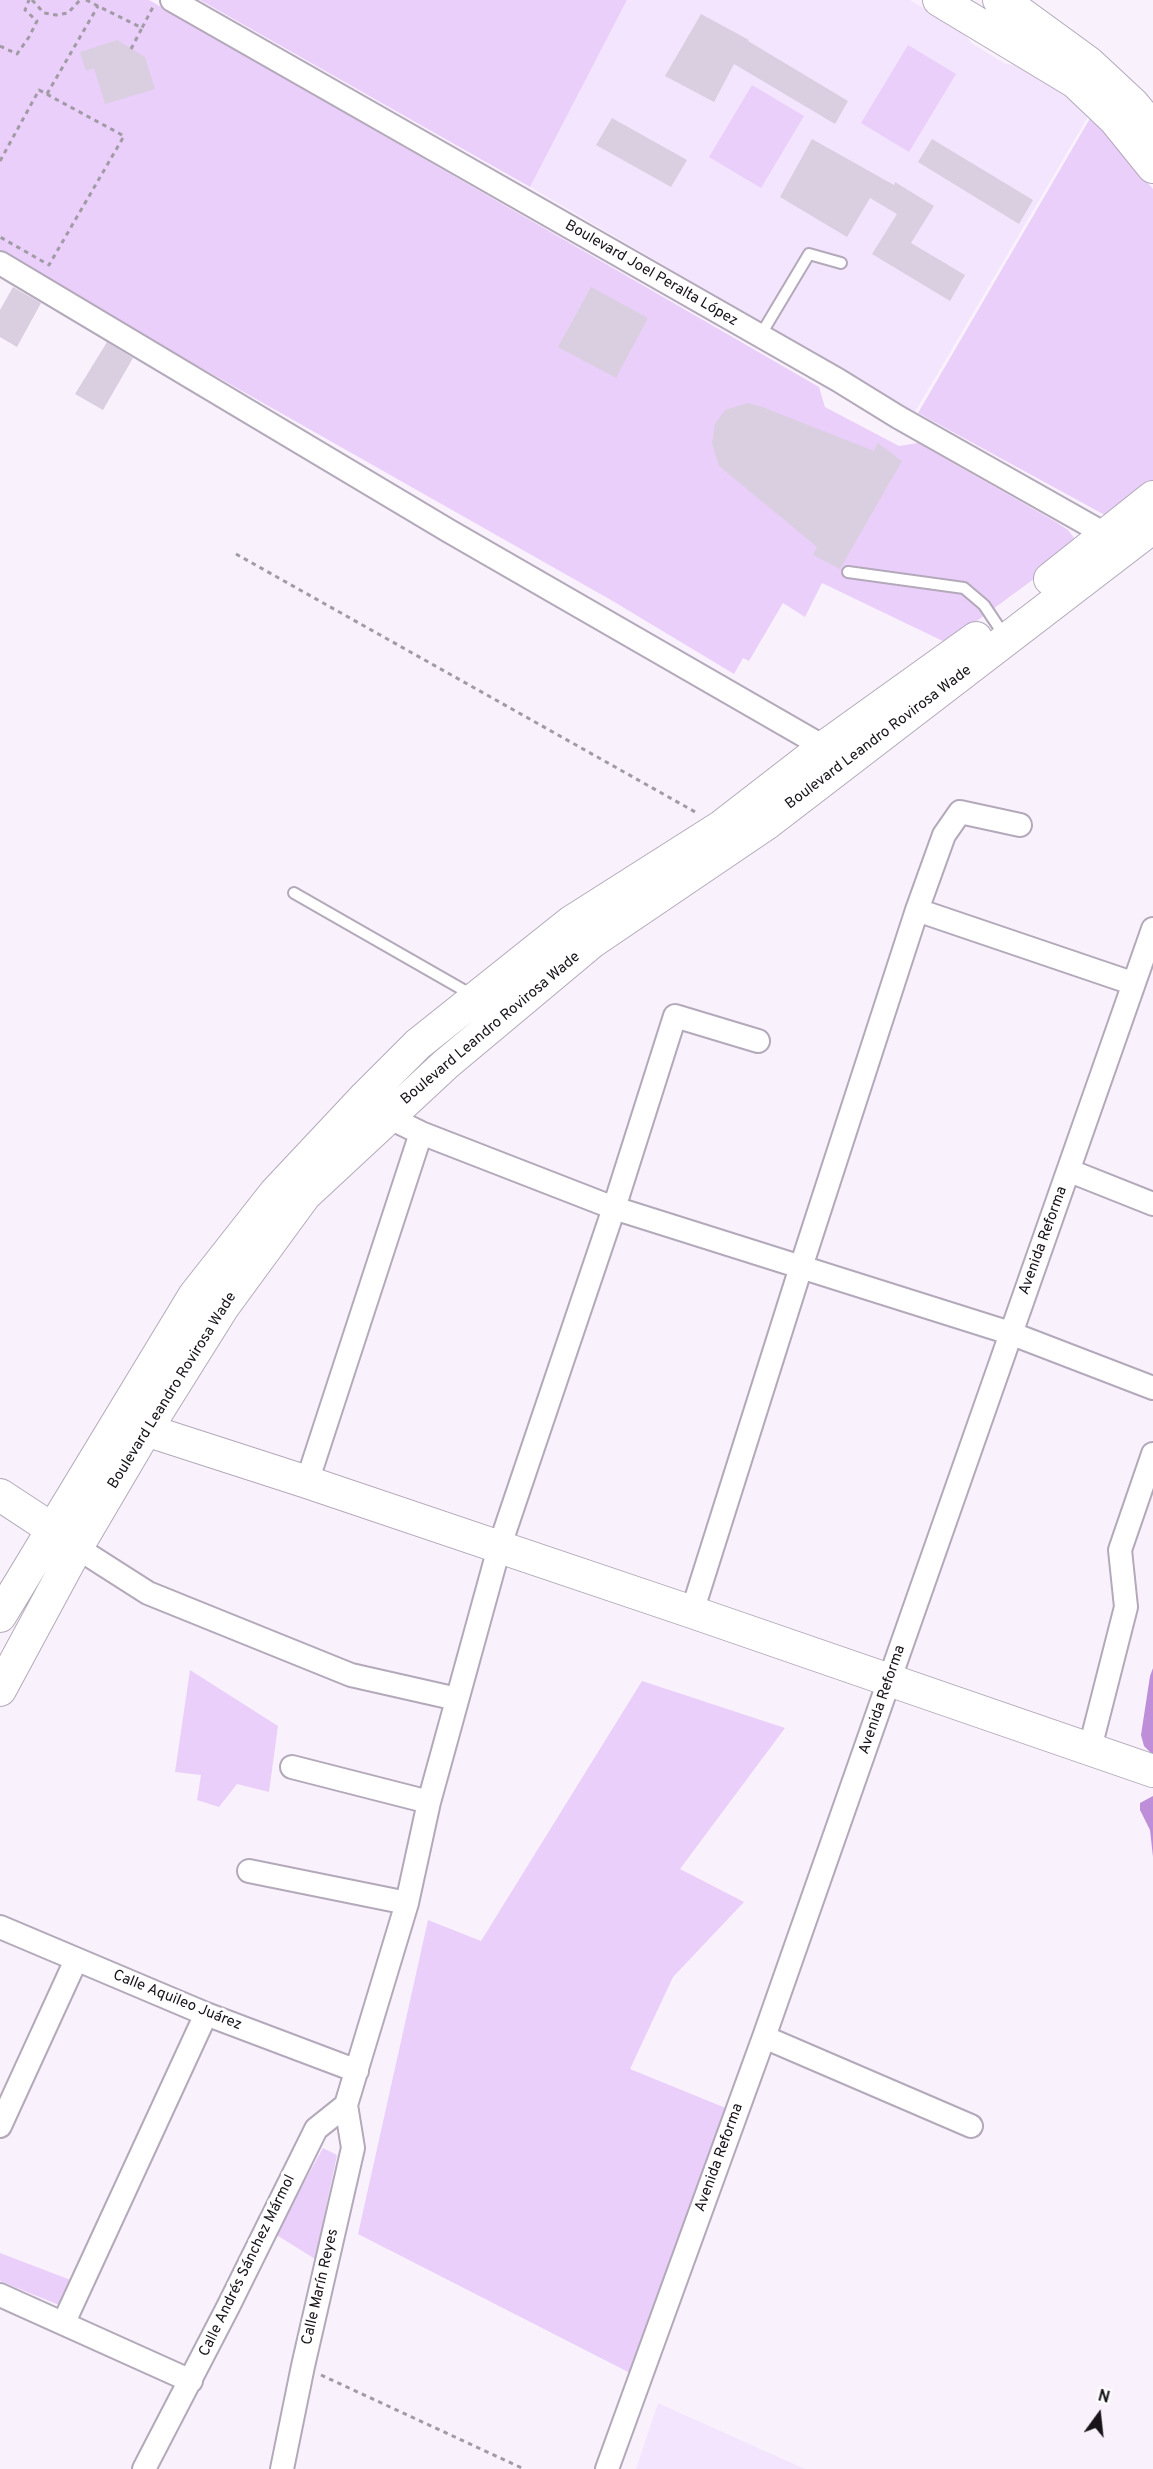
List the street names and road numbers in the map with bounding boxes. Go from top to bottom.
street label: Boulevard Joel Peralta López [561,217,741,331]
street label: Boulevard Leandro Rovirosa Wade [782,662,976,814]
street label: Boulevard Leandro Rovirosa Wade [398,949,584,1109]
street label: Avenida Reforma [1016,1184,1072,1298]
street label: Boulevard Leandro Rovirosa Wade [105,1289,241,1493]
street label: Avenida Reforma [856,1643,910,1757]
street label: Calle Aquileo Juárez [110,1967,244,2035]
street label: Avenida Reforma [692,2101,748,2215]
street label: Calle Andrés Sánchez Mármol [196,2172,300,2360]
street label: Calle Marín Reyes [299,2227,343,2347]

